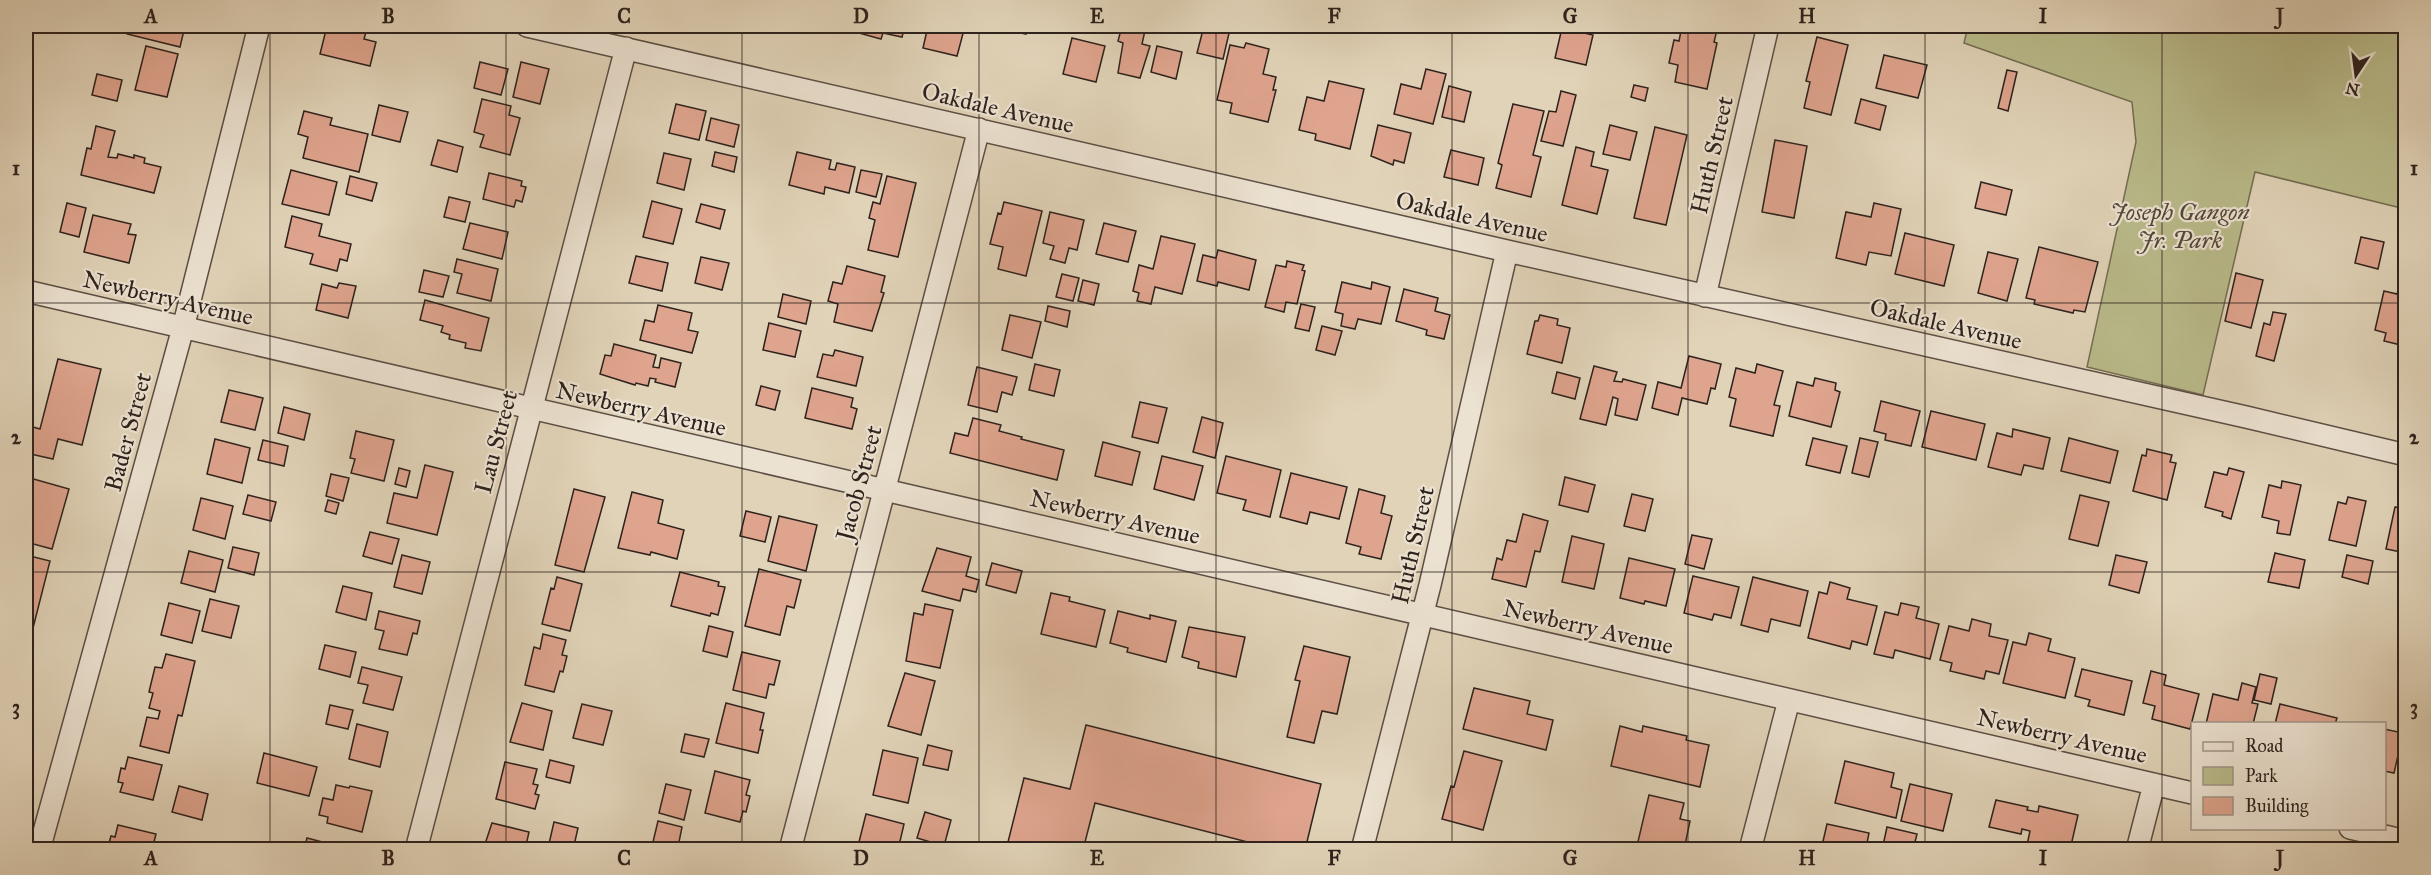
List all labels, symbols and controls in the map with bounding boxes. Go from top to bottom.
text: A [142,4,158,28]
text: B [381,4,395,28]
text: C [617,4,631,28]
text: D [853,4,869,28]
text: E [1090,4,1105,28]
text: F [1327,4,1341,28]
text: G [1563,4,1578,28]
text: H [1798,4,1816,28]
text: I [2039,4,2048,28]
text: J [2273,4,2285,30]
north arrow [2326,45,2386,105]
street label: Oakdale Avenue [919,76,1077,140]
text: N [2344,78,2361,100]
street label: Huth Street [1684,93,1740,217]
text: 1 [12,156,20,180]
text: 1 [2410,156,2418,180]
street label: Oakdale Avenue [1393,185,1551,249]
park label: Joseph Gangon Jr. Park [2108,197,2250,255]
street label: Newberry Avenue [80,264,256,332]
street label: Oakdale Avenue [1867,292,2025,356]
street label: Bader Street [98,369,158,495]
street label: Newberry Avenue [553,375,729,443]
street label: Lau Street [468,387,524,497]
street label: Jacob Street [828,422,889,547]
text: 2 [11,425,22,449]
text: 2 [2409,425,2420,449]
street label: Newberry Avenue [1027,483,1203,551]
street label: Huth Street [1385,483,1441,607]
street label: Newberry Avenue [1500,593,1676,661]
text: 3 [12,695,20,720]
text: 3 [2410,695,2418,720]
street label: Newberry Avenue [1974,702,2150,770]
legend [2191,722,2386,830]
text: Road [2245,735,2283,757]
text: Park [2245,765,2278,787]
text: Building [2245,795,2309,818]
text: A [142,846,158,870]
text: B [381,846,395,870]
text: C [617,846,631,870]
text: D [853,846,869,870]
text: E [1090,846,1105,870]
text: F [1327,846,1341,870]
text: G [1563,846,1578,870]
text: H [1798,846,1816,870]
text: I [2039,846,2048,870]
text: J [2273,846,2285,872]

